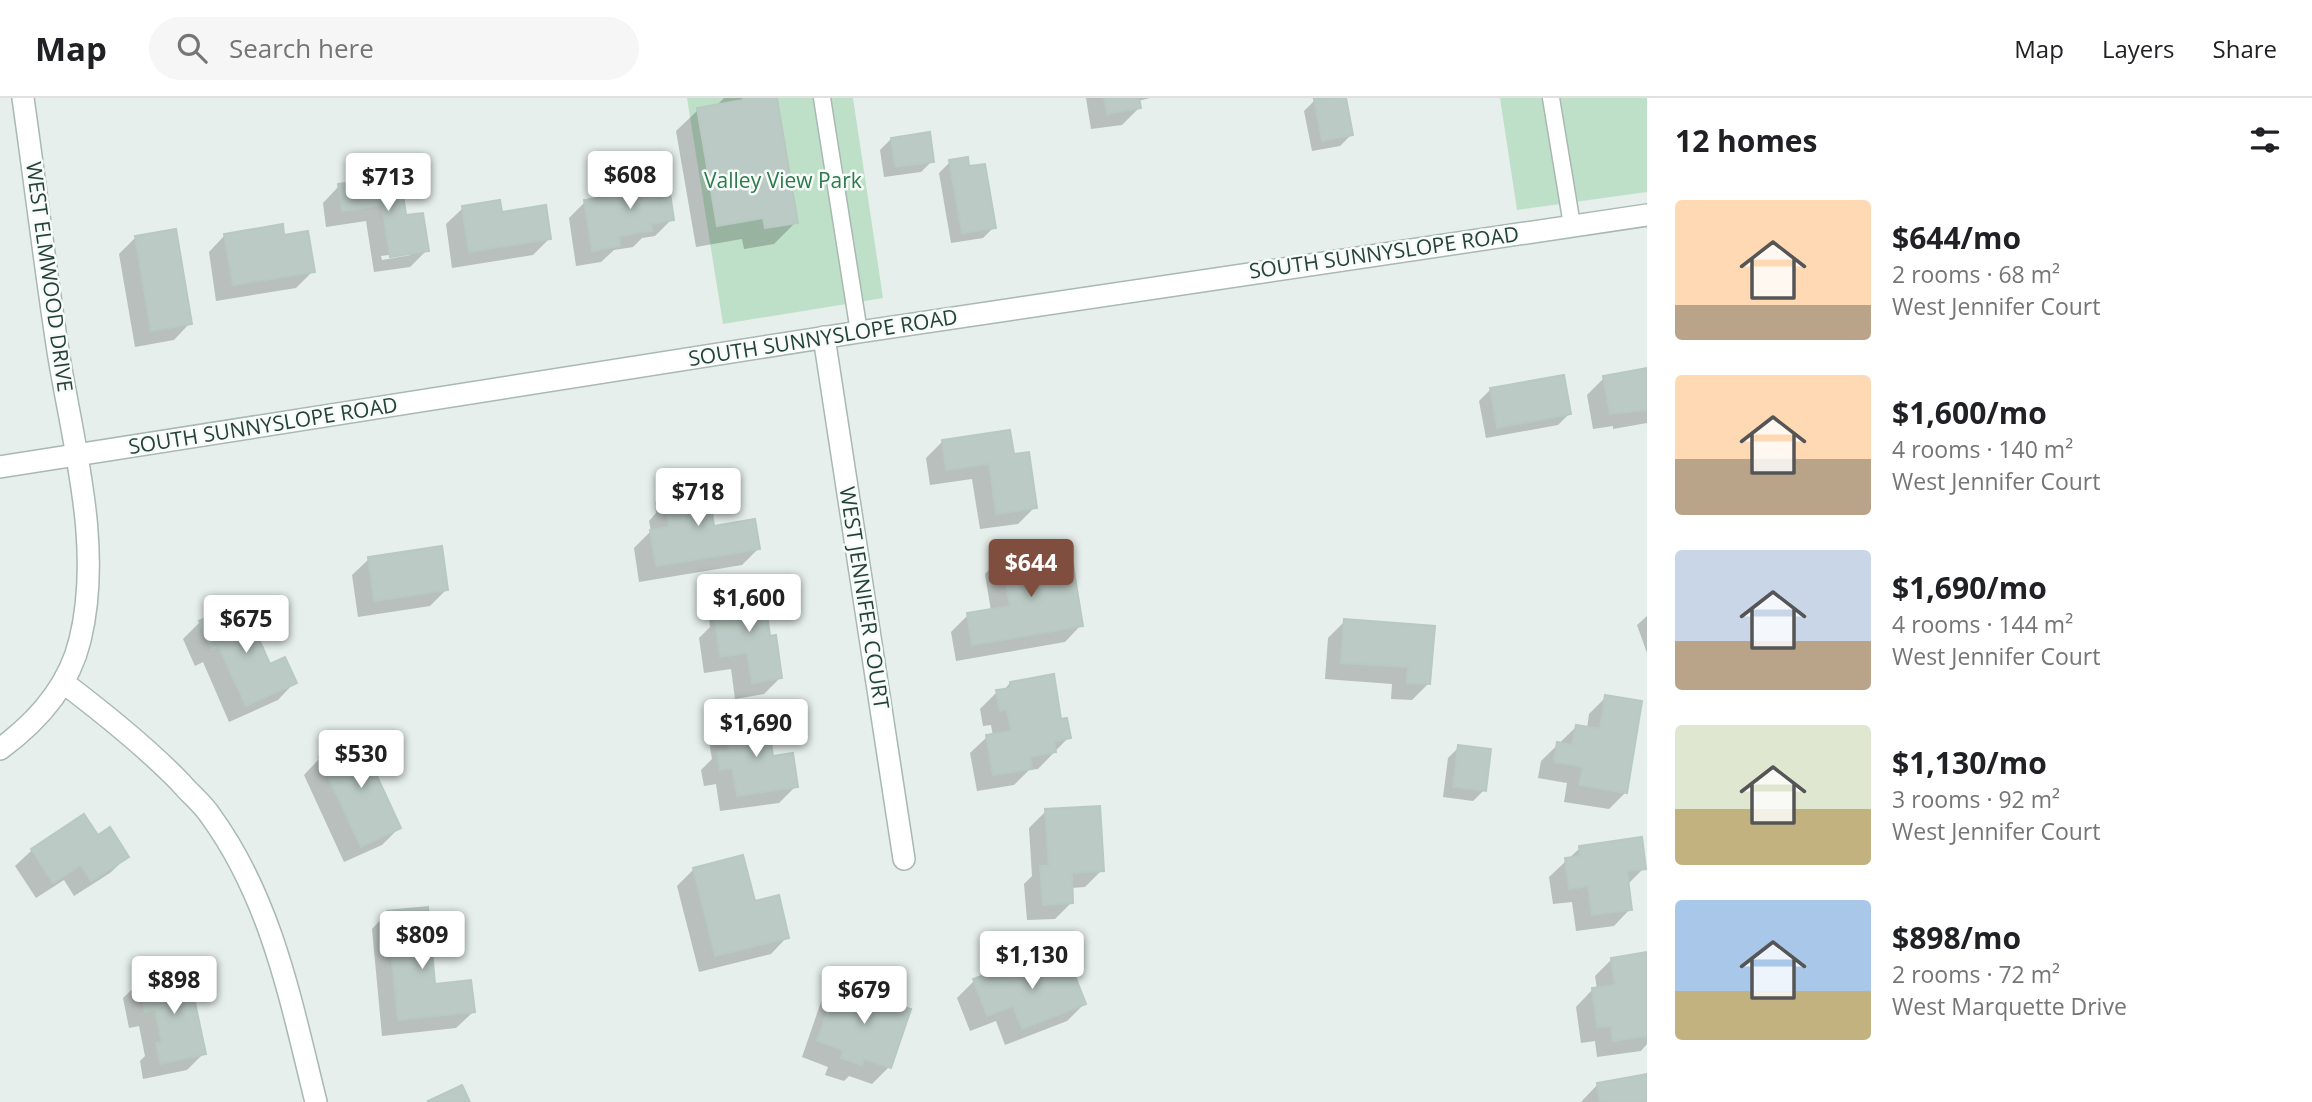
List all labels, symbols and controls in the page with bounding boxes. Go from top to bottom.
search box [149,17,639,80]
text: Map [35,26,107,71]
icon: search [173,29,211,67]
text: Search here [229,30,374,66]
text: Map [2014,32,2064,65]
text: Layers [2102,32,2175,65]
text: Share [2213,32,2277,65]
text: 12 homes [1675,120,1818,161]
icon: filters [2246,121,2284,159]
pin: $608 [589,152,671,211]
pin: $713 [347,153,429,213]
text: $608 [604,158,656,190]
street label: WEST ELMWOOD DRIVE [20,160,80,394]
text: $713 [362,160,414,192]
park label: Valley View Park [704,166,862,194]
text: $644/mo [1892,217,2021,258]
street label: SOUTH SUNNYSLOPE ROAD [1247,219,1521,285]
icon: home [1731,228,1815,312]
text: 2 rooms · 68 m² [1892,258,2060,290]
text: West Jennifer Court [1892,290,2100,322]
street label: SOUTH SUNNYSLOPE ROAD [686,302,959,372]
street label: SOUTH SUNNYSLOPE ROAD [126,390,399,460]
text: $1,600/mo [1892,392,2047,433]
icon: home [1731,403,1815,487]
text: 4 rooms · 140 m² [1892,433,2073,465]
text: West Jennifer Court [1892,465,2100,497]
pin: $718 [657,468,739,528]
text: $718 [672,475,724,507]
street label: WEST JENNIFER COURT [834,485,896,711]
pin: $644 [990,540,1072,599]
text: $644 [1005,546,1057,578]
text: $1,690/mo [1892,567,2047,608]
pin: $1,600 [692,574,806,634]
icon: home [1731,578,1815,662]
text: $1,600 [713,581,785,613]
pin: $675 [205,596,287,655]
text: $675 [220,602,272,634]
text: 4 rooms · 144 m² [1892,608,2073,640]
text: West Jennifer Court [1892,640,2100,672]
pin: $1,690 [699,700,813,759]
text: $1,690 [720,706,792,738]
pin: $530 [320,730,402,790]
text: $530 [335,737,387,769]
text: $1,130/mo [1892,742,2047,783]
icon: home [1731,753,1815,837]
text: 3 rooms · 92 m² [1892,783,2060,815]
text: West Jennifer Court [1892,815,2100,847]
pin: $809 [381,912,463,971]
text: $898/mo [1892,917,2021,958]
text: $809 [396,918,448,950]
icon: home [1731,928,1815,1012]
pin: $1,130 [975,932,1089,991]
text: $1,130 [996,938,1068,970]
pin: $898 [133,956,215,1016]
text: 2 rooms · 72 m² [1892,958,2060,990]
text: $898 [148,963,200,995]
pin: $679 [823,967,905,1026]
text: $679 [838,973,890,1005]
text: West Marquette Drive [1892,990,2127,1022]

